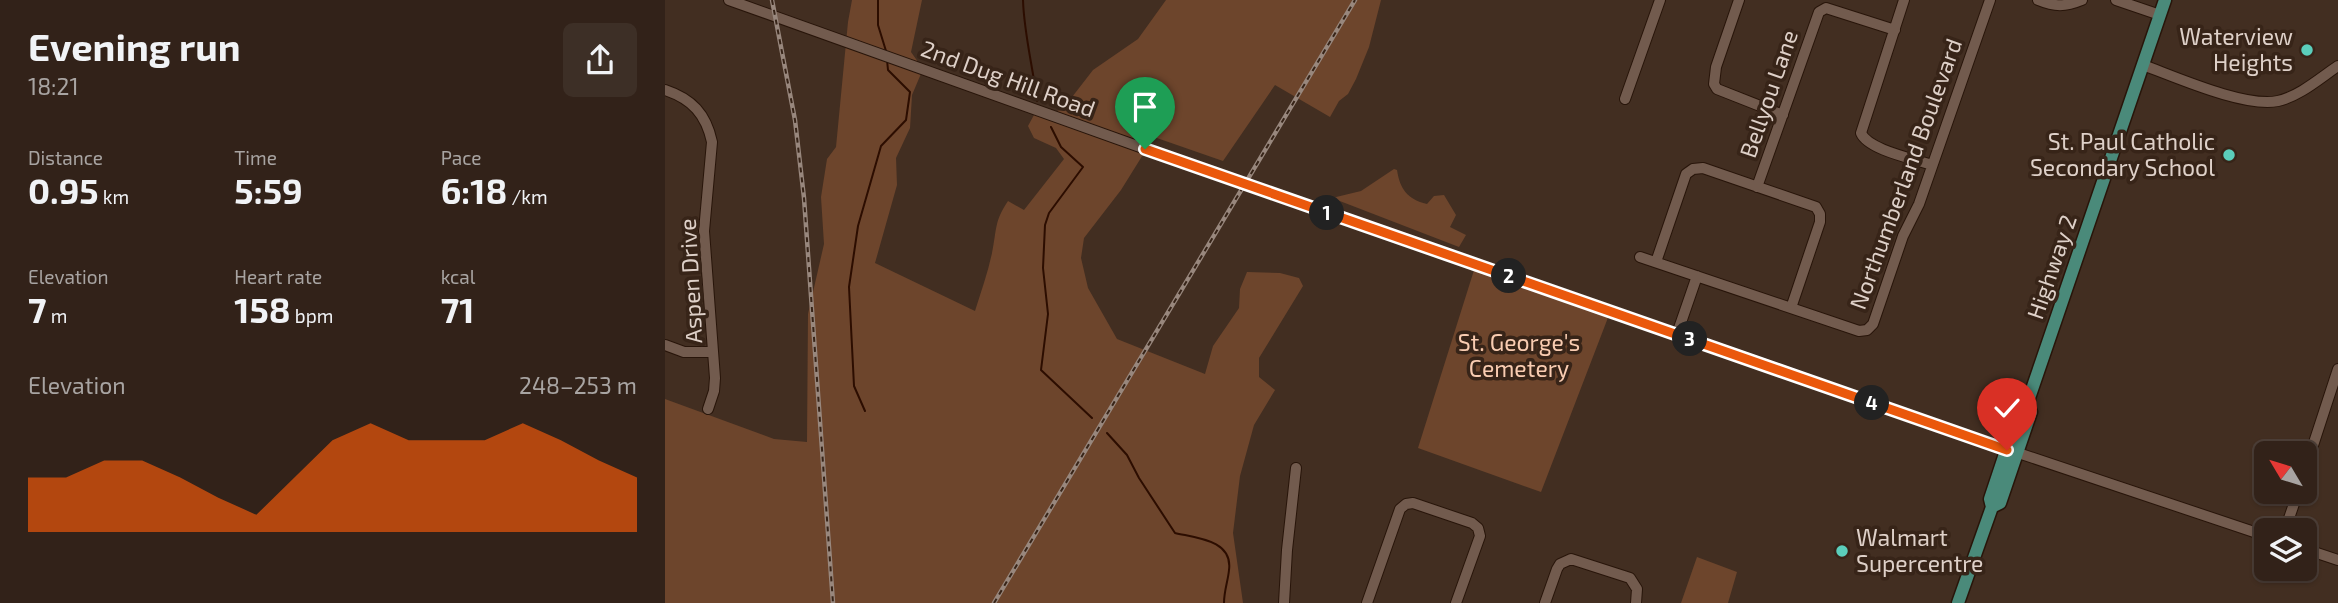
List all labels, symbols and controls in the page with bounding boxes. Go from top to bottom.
place label: Waterview Heights [2179,22,2293,76]
text: Evening run [28,23,241,69]
button: share [563,23,637,97]
street label: Bellyou Lane [1733,26,1803,161]
street label: 2nd Dug Hill Road [917,34,1099,123]
street label: Northumberland Boulevard [1843,34,1967,313]
marker: Waterview Heights [2299,42,2315,58]
text: 18:21 [28,72,79,100]
pin [1115,77,1175,149]
icon: arrive [1126,88,1164,126]
place label: St. Paul Catholic Secondary School [2030,127,2215,181]
text: Distance [28,146,103,169]
text: Time [234,146,277,169]
text: Pace [441,146,482,169]
marker: St. Paul Catholic Secondary School [2221,147,2237,163]
text: 0.95 [28,169,99,211]
text: 5:59 [234,169,303,211]
text: 6:18 [441,169,507,211]
text: km [99,185,129,208]
text: /km [507,185,548,208]
pin: 1 [1309,196,1345,230]
text: 1 [1322,201,1331,224]
street label: Highway 2 [2020,211,2082,323]
street label: Aspen Drive [673,218,707,344]
pin: 2 [1491,258,1527,294]
text: 2 [1503,264,1514,287]
text: Elevation [28,265,109,288]
text: Heart rate [234,265,322,288]
text: kcal [441,265,475,288]
text: 7 [28,288,46,330]
text: 158 [234,288,291,330]
text: 71 [441,288,474,330]
text: m [46,304,67,327]
text: bpm [291,304,333,327]
pin: 3 [1672,322,1707,356]
text: 3 [1684,327,1695,350]
park label: St. George's Cemetery [1458,328,1580,382]
text: Elevation [28,371,126,399]
text: 248–253 m [519,371,637,399]
pin [1977,378,2037,450]
pin: 4 [1855,386,1889,420]
icon: check [1988,389,2026,427]
text: 4 [1865,391,1878,414]
north arrow [2254,441,2317,504]
map controls [2254,441,2317,581]
button: layers [2254,518,2317,581]
place label: Walmart Supercentre [1856,523,1983,577]
marker: Walmart Supercentre [1834,543,1850,559]

